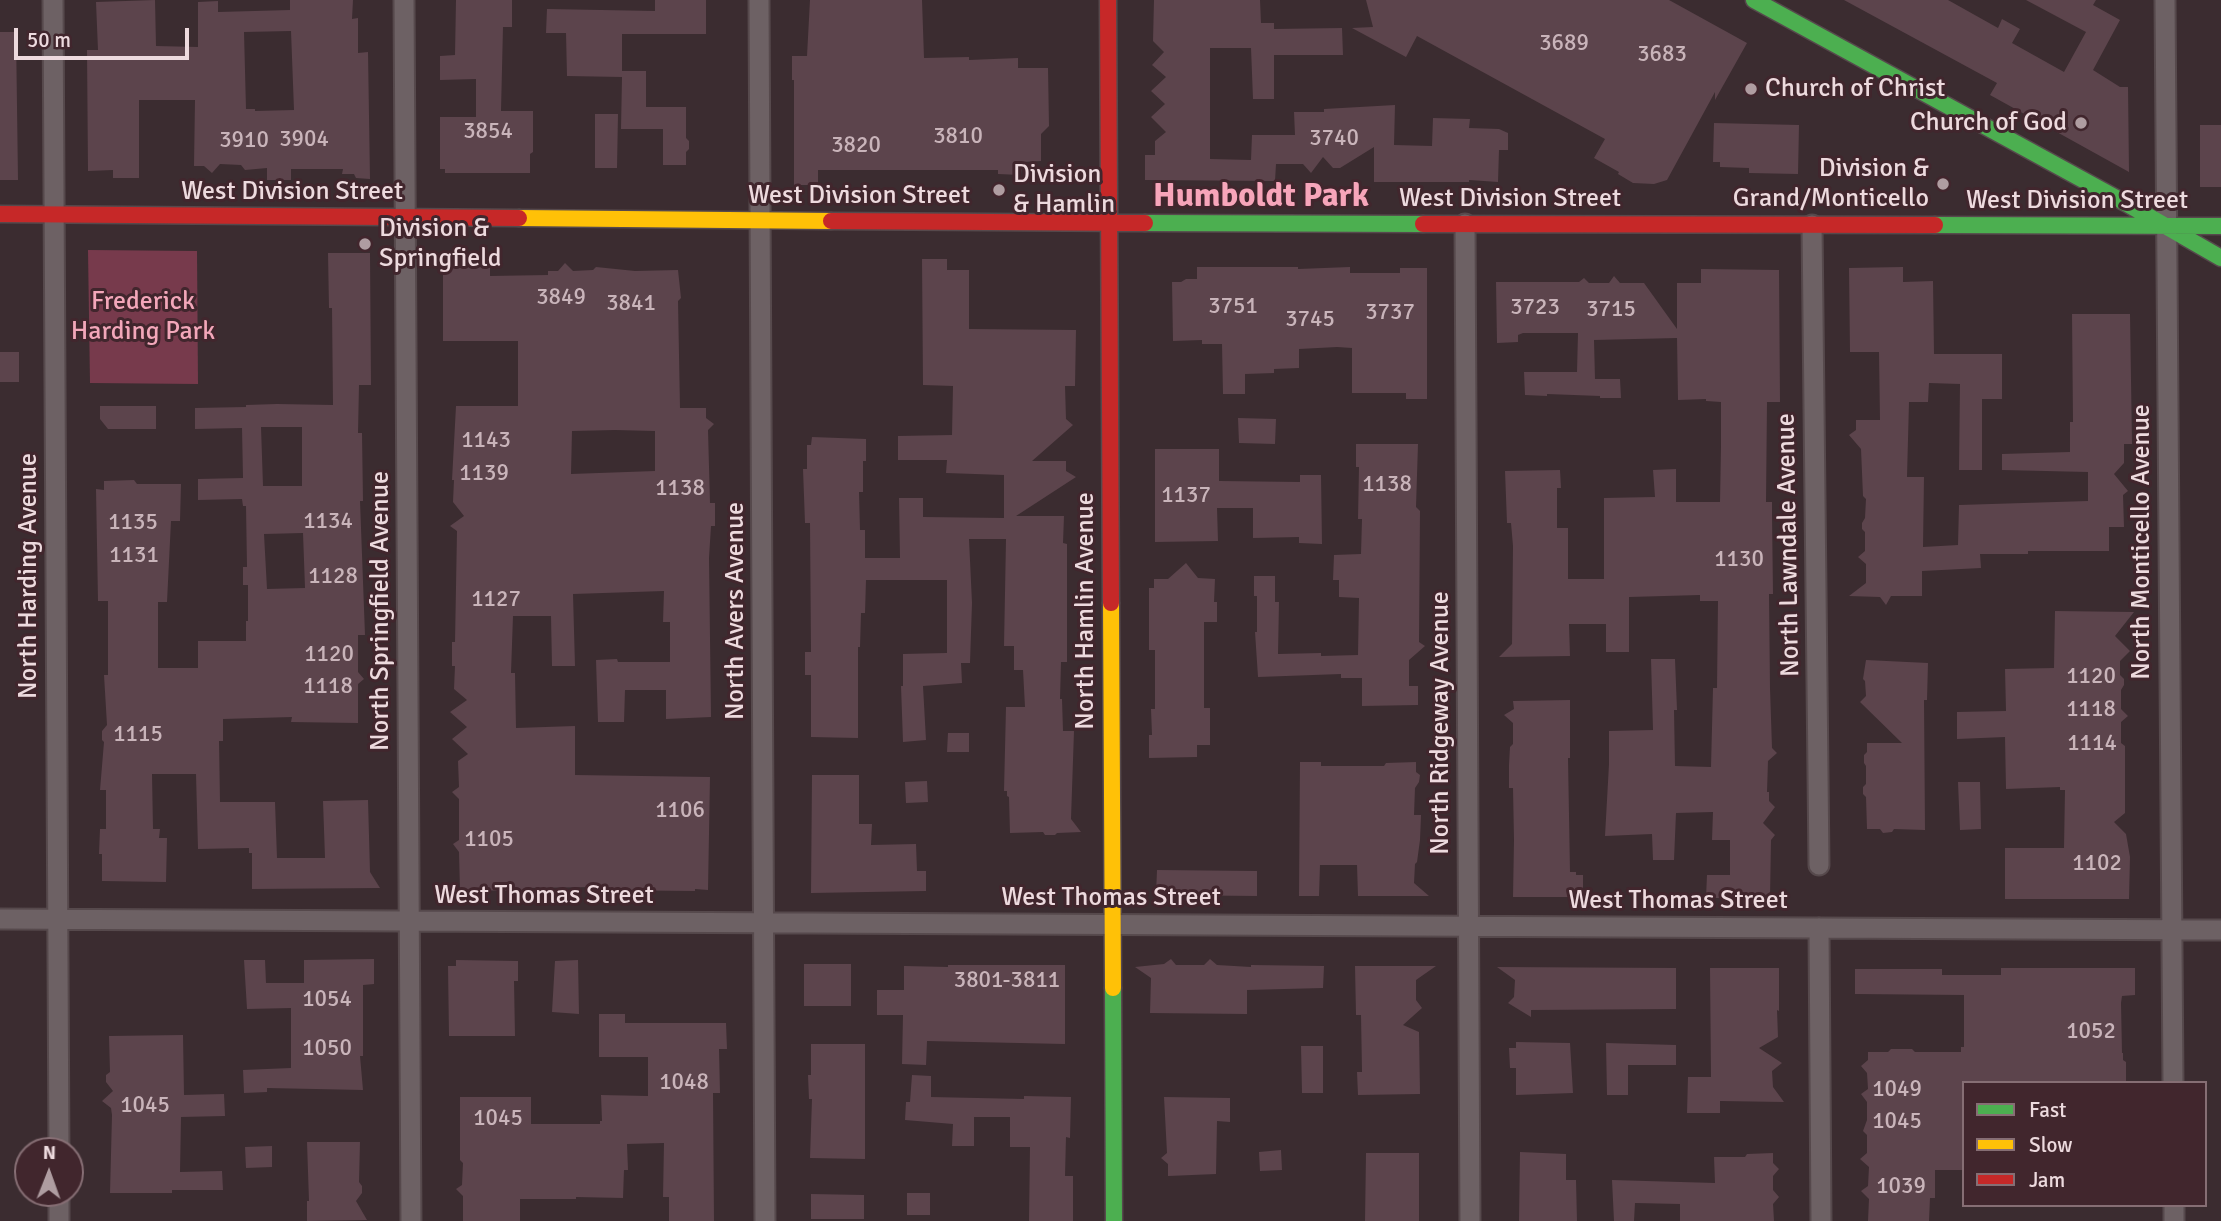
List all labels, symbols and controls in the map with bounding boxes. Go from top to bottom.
scale bar [18,14,192,58]
text: 50 m [27,27,71,53]
house number: 3689 [1539,30,1589,58]
house number: 3683 [1637,41,1687,69]
place label: Church of Christ [1765,73,1945,105]
marker: Church of Christ [1743,81,1759,97]
place label: Church of God [1910,107,2067,139]
marker: Church of God [2073,115,2089,131]
house number: 3854 [463,118,513,146]
house number: 3810 [933,123,983,151]
house number: 3740 [1309,125,1359,153]
house number: 3904 [279,126,329,154]
house number: 3910 [219,127,269,155]
house number: 3820 [831,132,881,160]
place label: Division & Grand/Monticello [1733,153,1929,214]
place label: Division & Hamlin [1013,159,1115,220]
street label: West Division Street [181,176,403,208]
marker: Division & Grand/Monticello [1935,176,1951,192]
district label: Humboldt Park [1153,177,1369,217]
street label: West Division Street [748,180,970,212]
marker: Division & Hamlin [991,182,1007,198]
street label: West Division Street [1399,183,1621,215]
street label: West Division Street [1966,185,2188,217]
place label: Division & Springfield [379,213,502,274]
marker: Division & Springfield [357,236,373,252]
house number: 3849 [536,284,586,312]
park label: Frederick Harding Park [71,286,215,348]
house number: 3841 [606,290,656,318]
house number: 3751 [1208,293,1258,321]
house number: 3723 [1510,294,1560,322]
house number: 3715 [1586,296,1636,324]
house number: 3737 [1365,299,1415,327]
house number: 3745 [1285,306,1335,334]
street label: North Monticello Avenue [2126,404,2158,680]
street label: North Lawndale Avenue [1771,413,1807,677]
house number: 1143 [461,427,511,455]
street label: North Harding Avenue [13,453,45,699]
house number: 1139 [459,460,509,488]
street label: North Springfield Avenue [365,471,397,751]
house number: 1138 [1362,471,1412,499]
house number: 1138 [655,475,705,503]
house number: 1137 [1161,482,1211,510]
street label: North Hamlin Avenue [1070,492,1102,730]
street label: North Avers Avenue [720,502,752,720]
house number: 1134 [303,508,353,536]
house number: 1135 [108,509,158,537]
house number: 1131 [109,542,159,570]
house number: 1130 [1714,546,1764,574]
house number: 1128 [308,563,358,591]
house number: 1127 [471,586,521,614]
street label: North Ridgeway Avenue [1425,591,1457,855]
house number: 1120 [304,641,354,669]
house number: 1120 [2066,663,2116,691]
house number: 1118 [303,673,353,701]
house number: 1118 [2066,696,2116,724]
house number: 1115 [113,721,163,749]
house number: 1114 [2067,730,2117,758]
house number: 1106 [655,797,705,825]
house number: 1105 [464,826,514,854]
house number: 1102 [2072,850,2122,878]
street label: West Thomas Street [434,880,654,912]
street label: West Thomas Street [1001,882,1221,914]
street label: West Thomas Street [1568,885,1788,917]
house number: 3801-3811 [954,967,1060,995]
house number: 1054 [302,986,352,1014]
house number: 1052 [2066,1018,2116,1046]
house number: 1050 [302,1035,352,1063]
house number: 1048 [659,1069,709,1097]
house number: 1049 [1872,1076,1922,1104]
legend [1962,1081,2207,1207]
house number: 1045 [120,1092,170,1120]
text: Fast [2029,1097,2066,1123]
house number: 1045 [473,1105,523,1133]
house number: 1045 [1872,1108,1922,1136]
text: Slow [2029,1132,2073,1158]
north arrow [14,1137,84,1207]
text: N [43,1141,56,1165]
text: Jam [2029,1167,2065,1193]
house number: 1039 [1876,1173,1926,1201]

